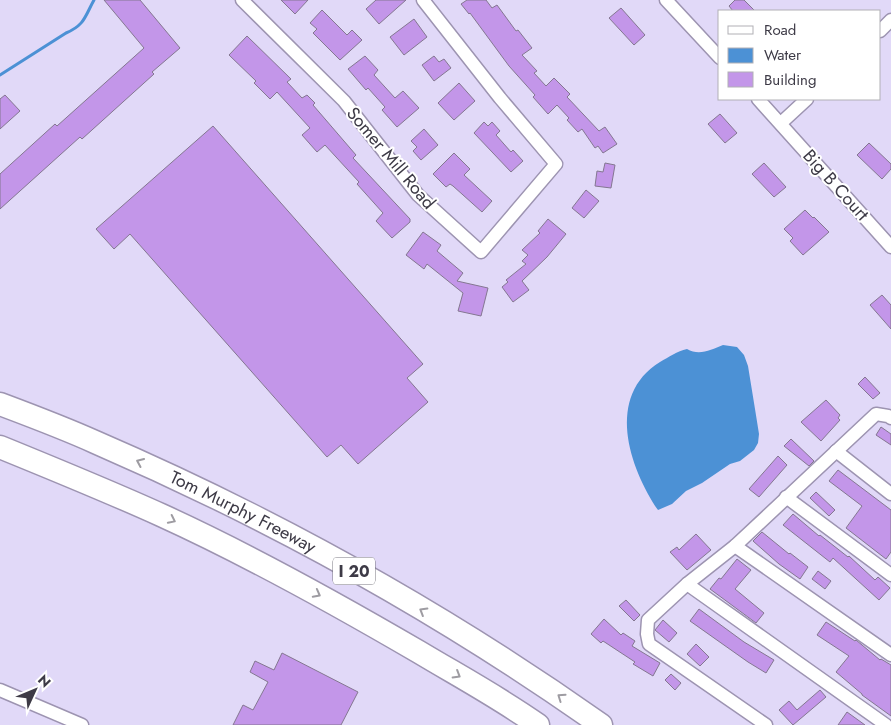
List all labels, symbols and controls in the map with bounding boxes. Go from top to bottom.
legend [718,10,881,100]
text: Road [764,19,796,41]
text: Water [764,44,802,66]
text: Building [764,69,816,91]
street label: Somer Mill Road [340,101,442,215]
street label: Big B Court [797,144,876,227]
one-way arrow [136,458,145,469]
street label: Tom Murphy Freeway [165,464,321,560]
one-way arrow [167,514,176,524]
road number: I 20 [333,558,375,584]
one-way arrow [311,588,320,598]
one-way arrow [420,607,429,617]
north arrow [10,665,60,715]
one-way arrow [452,668,461,678]
text: N [33,670,55,692]
one-way arrow [557,694,567,703]

